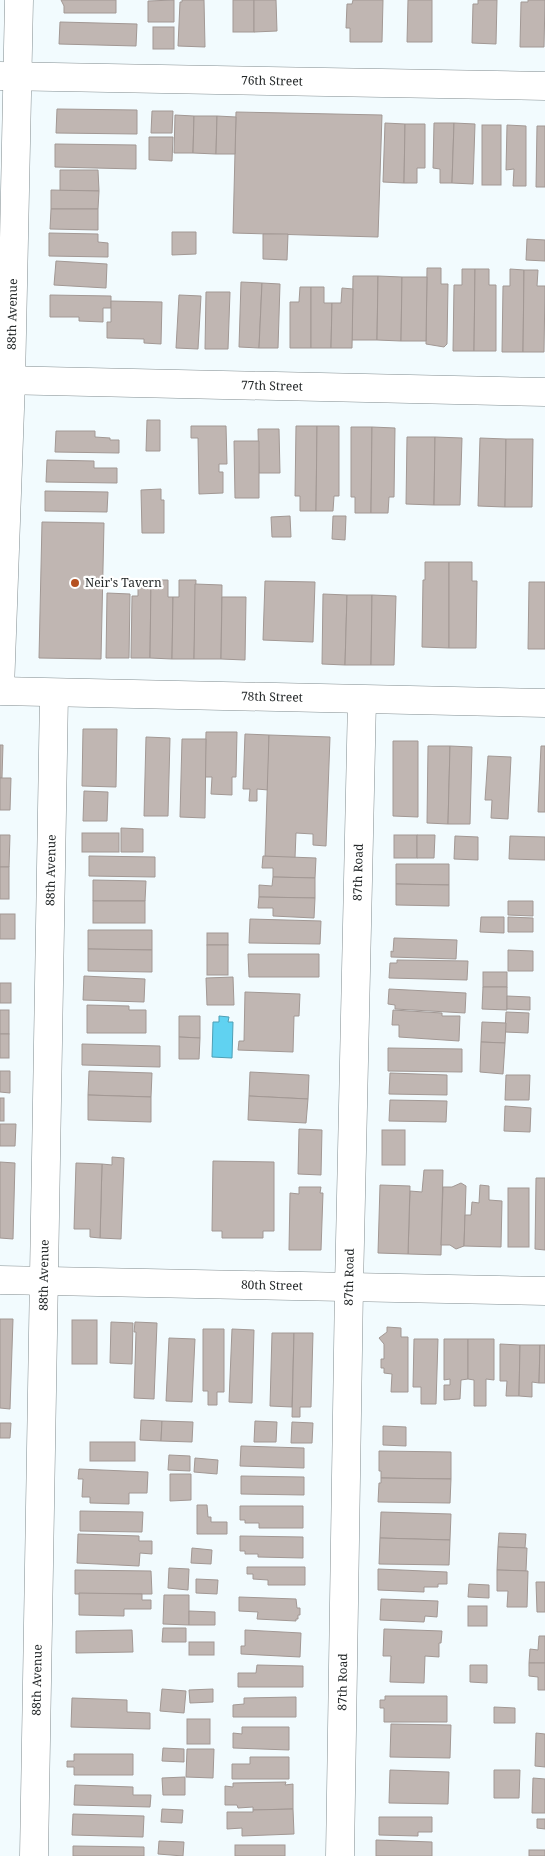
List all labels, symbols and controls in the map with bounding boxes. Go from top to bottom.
street label: 76th Street [241,71,303,90]
street label: 88th Avenue [3,278,21,350]
street label: 77th Street [241,376,303,395]
place label: Neir's Tavern [85,574,162,591]
marker: Neir's Tavern [69,577,81,589]
street label: 78th Street [241,687,303,706]
street label: 88th Avenue [41,834,60,906]
street label: 87th Road [349,843,367,901]
street label: 88th Avenue [34,1239,53,1311]
street label: 87th Road [340,1248,358,1306]
street label: 80th Street [241,1276,303,1294]
street label: 88th Avenue [27,1644,46,1716]
street label: 87th Road [333,1653,351,1711]

